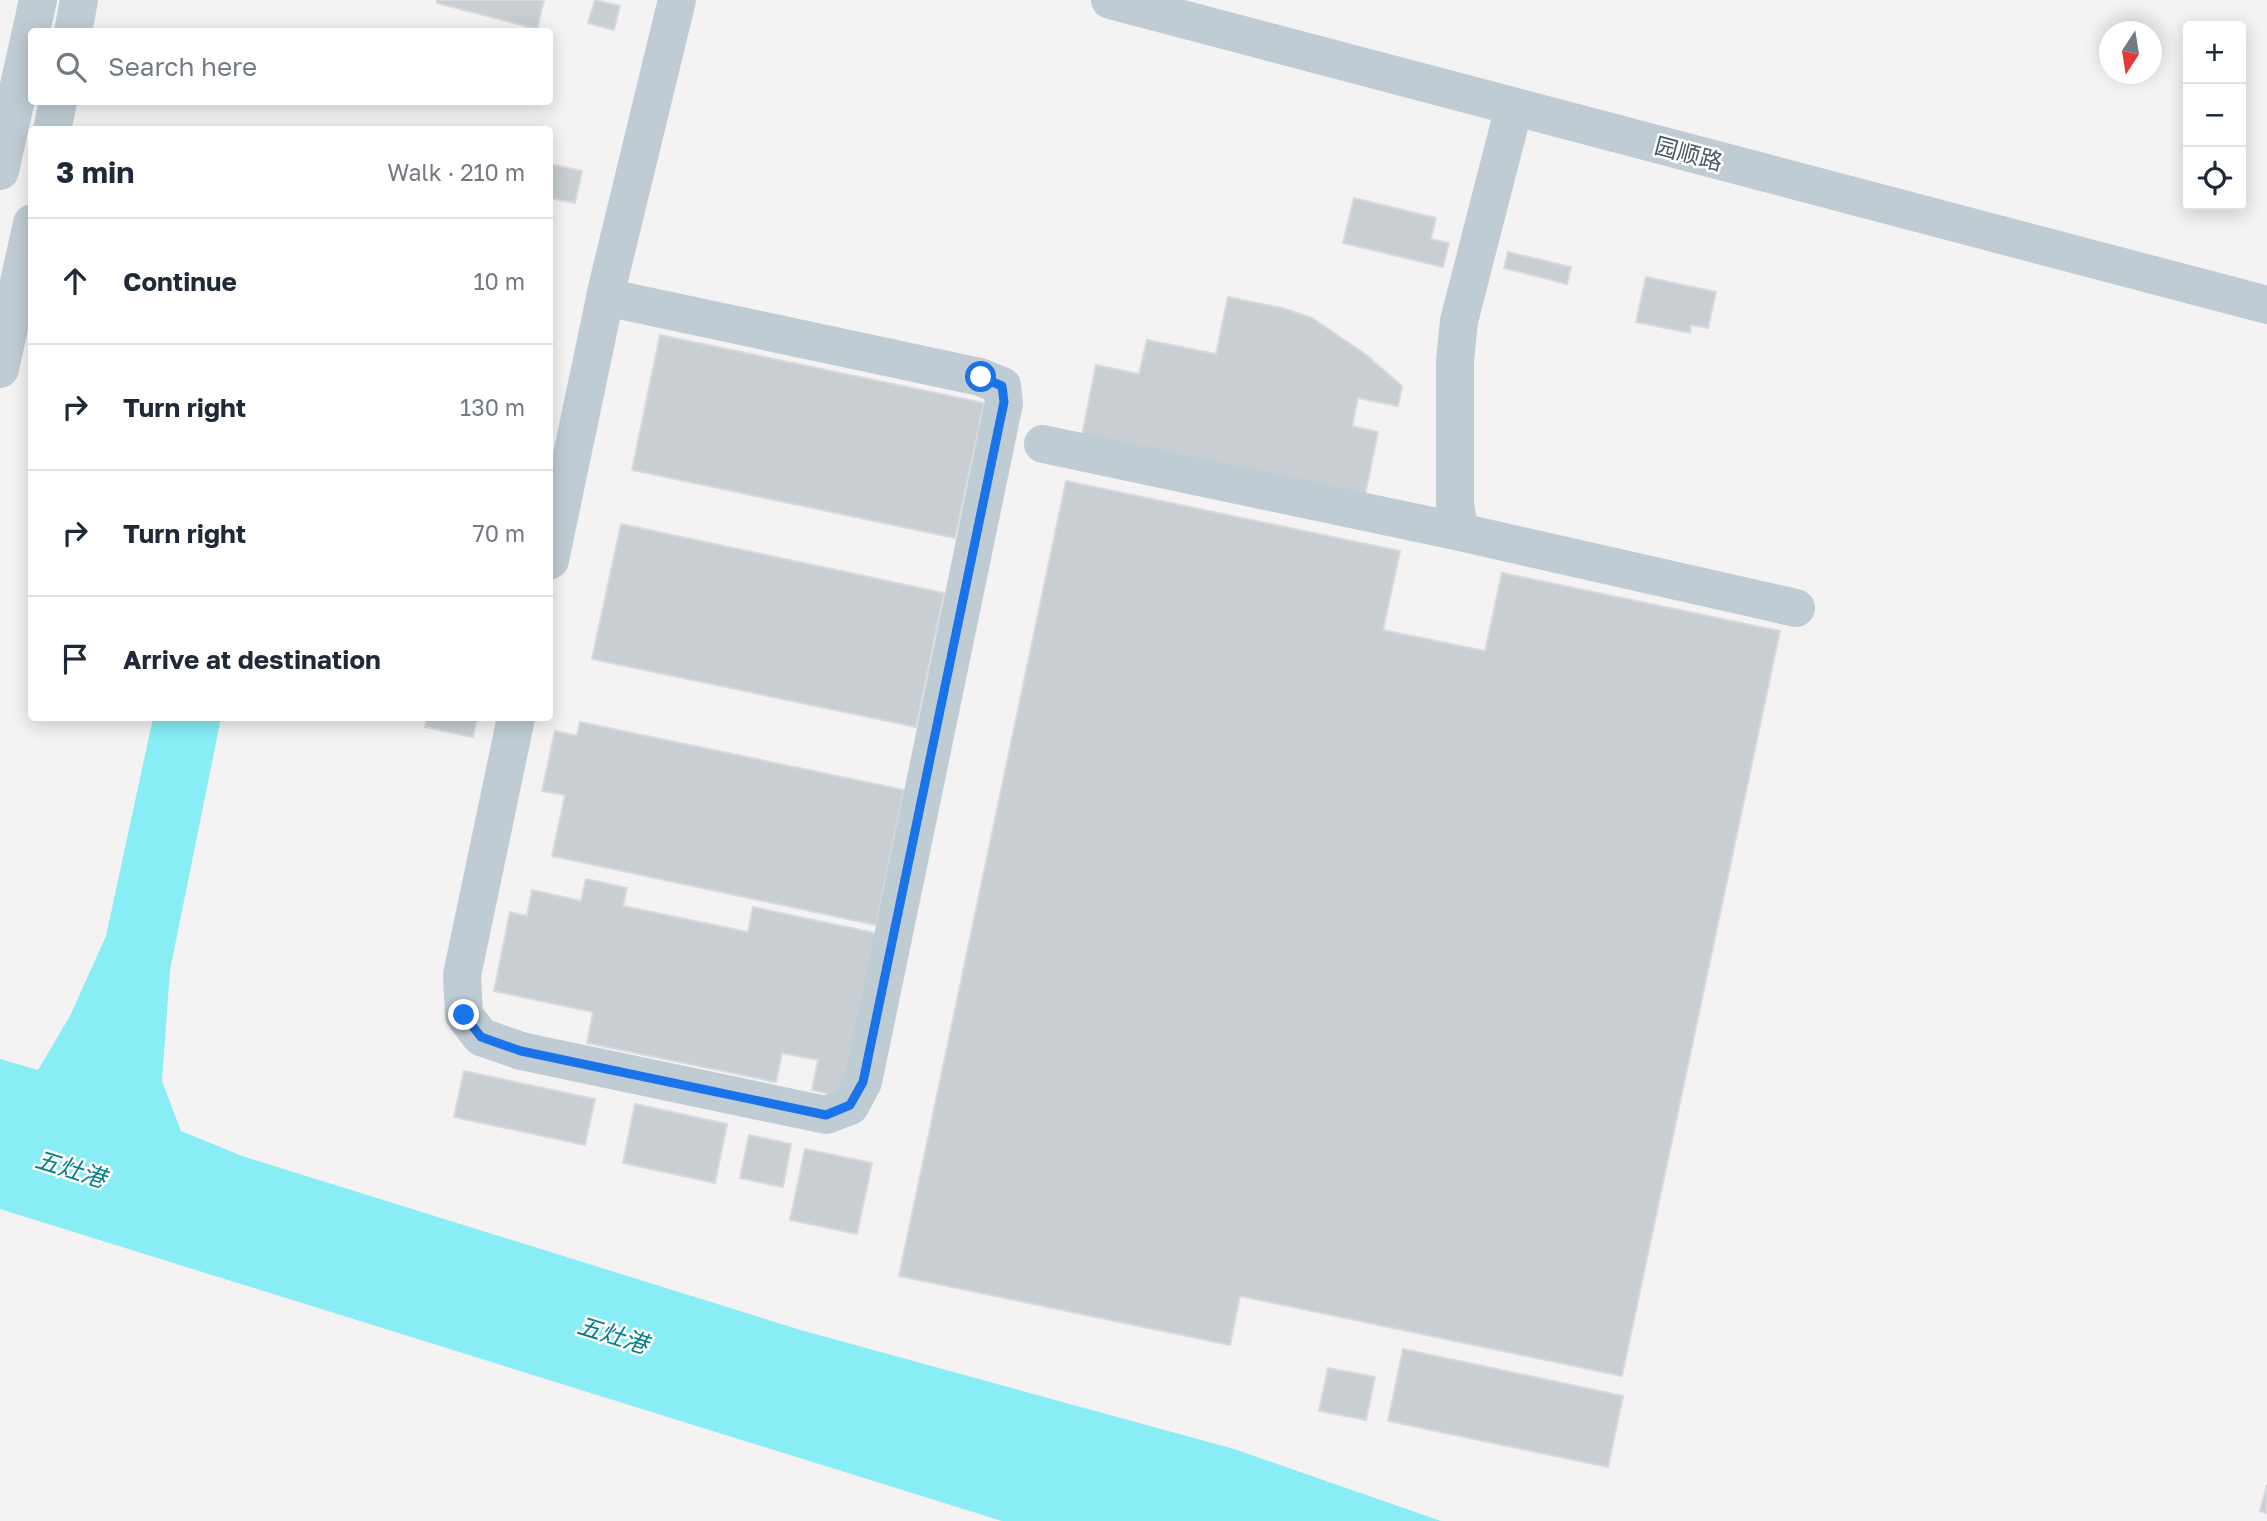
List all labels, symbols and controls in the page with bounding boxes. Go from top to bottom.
north arrow [2099,21,2162,84]
map controls [2183,21,2246,210]
button: + [2183,21,2246,84]
search box [28,28,553,105]
icon: search [52,48,90,86]
text: Search here [108,51,257,82]
button: − [2183,84,2246,147]
street label: 园顺路 [1652,131,1726,175]
button: locate [2183,147,2246,210]
text: 3 min [56,154,134,190]
text: Walk · 210 m [387,158,525,186]
icon: ahead [56,262,94,300]
text: Continue [123,266,237,297]
text: 10 m [473,267,525,295]
route start [965,361,996,392]
icon: right [56,388,94,426]
text: Turn right [123,392,246,423]
text: 130 m [460,393,525,421]
icon: right [56,514,94,552]
text: Turn right [123,518,246,549]
text: 70 m [472,519,525,547]
icon: arrive [56,640,94,678]
text: Arrive at destination [123,644,381,675]
route end [448,999,479,1030]
water label: 五灶港 [32,1144,113,1193]
water label: 五灶港 [574,1310,655,1359]

